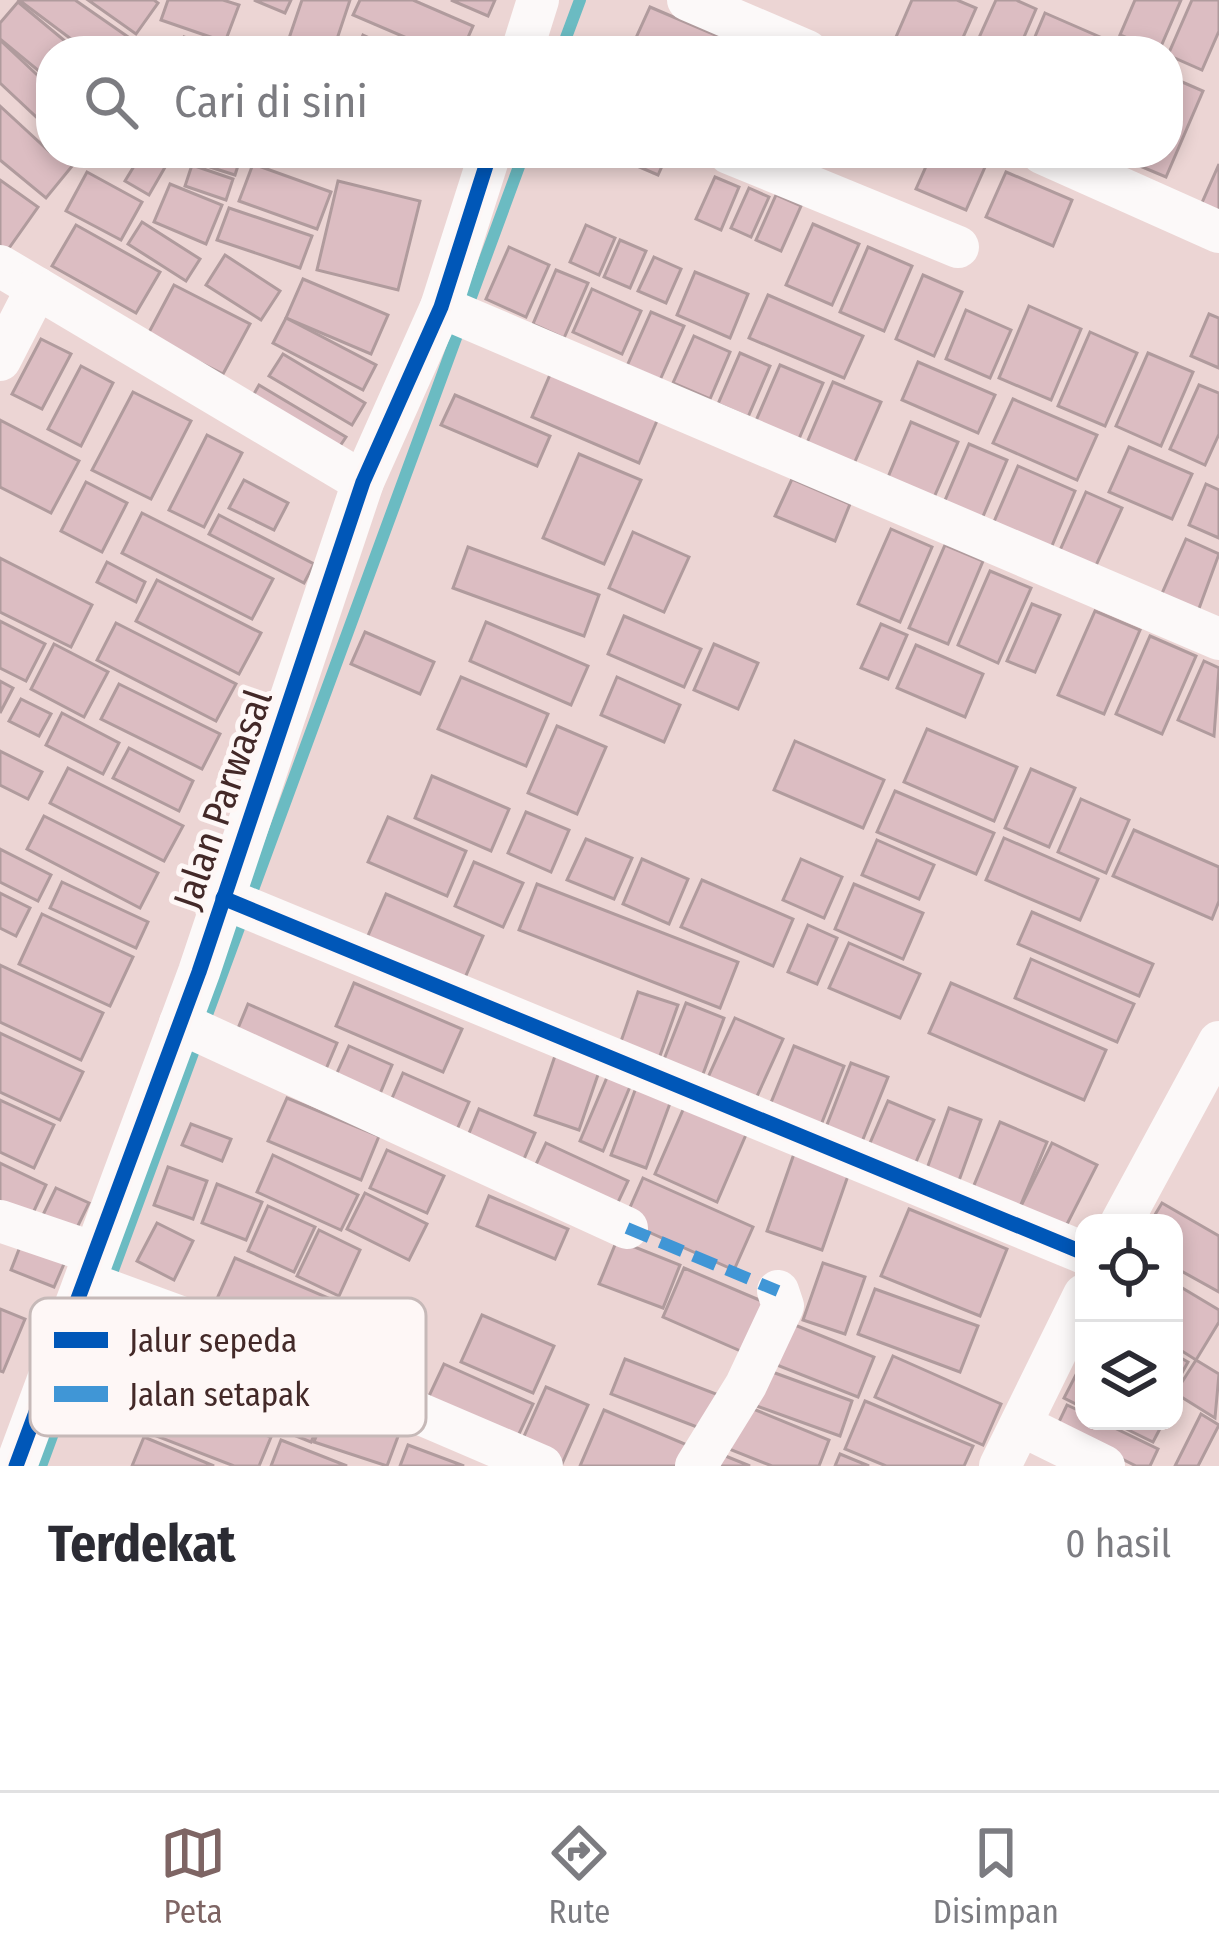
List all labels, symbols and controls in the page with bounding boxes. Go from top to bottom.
search box [36,36,1183,168]
icon: search [78,69,144,135]
text: Cari di sini [174,75,368,129]
street label: Jalan Parwasal [164,684,282,915]
map controls [1075,1214,1183,1430]
button: locate [1075,1214,1183,1322]
legend [30,1298,426,1436]
text: Jalur sepeda [129,1321,297,1361]
button: layers [1075,1322,1183,1430]
text: Jalan setapak [129,1375,310,1415]
text: Terdekat [48,1513,235,1575]
text: 0 hasil [1065,1521,1171,1567]
tab: Peta [160,1820,226,1932]
tab: Rute [546,1820,612,1932]
tab: Disimpan [933,1820,1059,1932]

